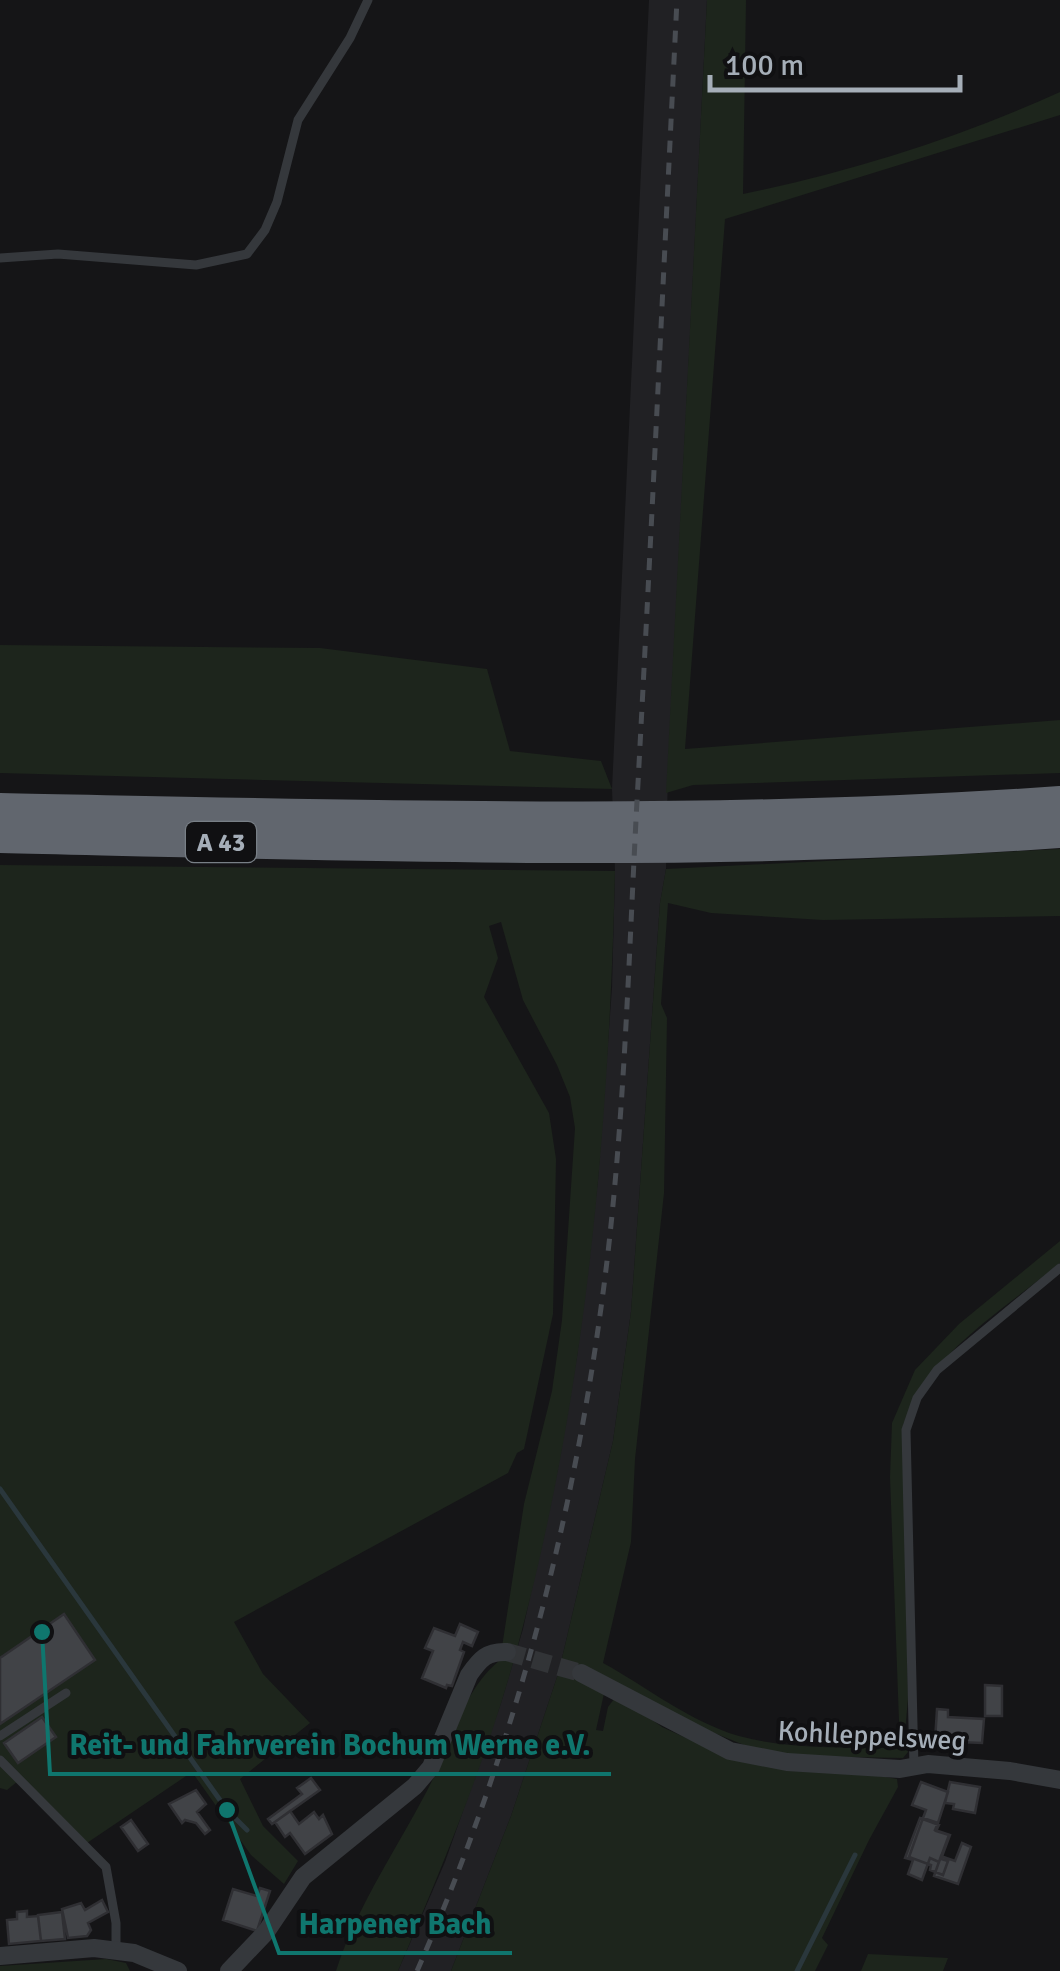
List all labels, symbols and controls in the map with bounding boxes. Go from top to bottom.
scale bar [710,30,960,92]
text: 100 m [725,47,804,84]
road number: A 43 [186,822,256,862]
callout: Reit- und Fahrverein Bochum Werne e.V. [50,1714,611,1774]
street label: Kohlleppelsweg [777,1714,967,1758]
text: Reit- und Fahrverein Bochum Werne e.V. [69,1727,591,1764]
callout: Harpener Bach [279,1893,512,1953]
text: Harpener Bach [299,1906,491,1943]

